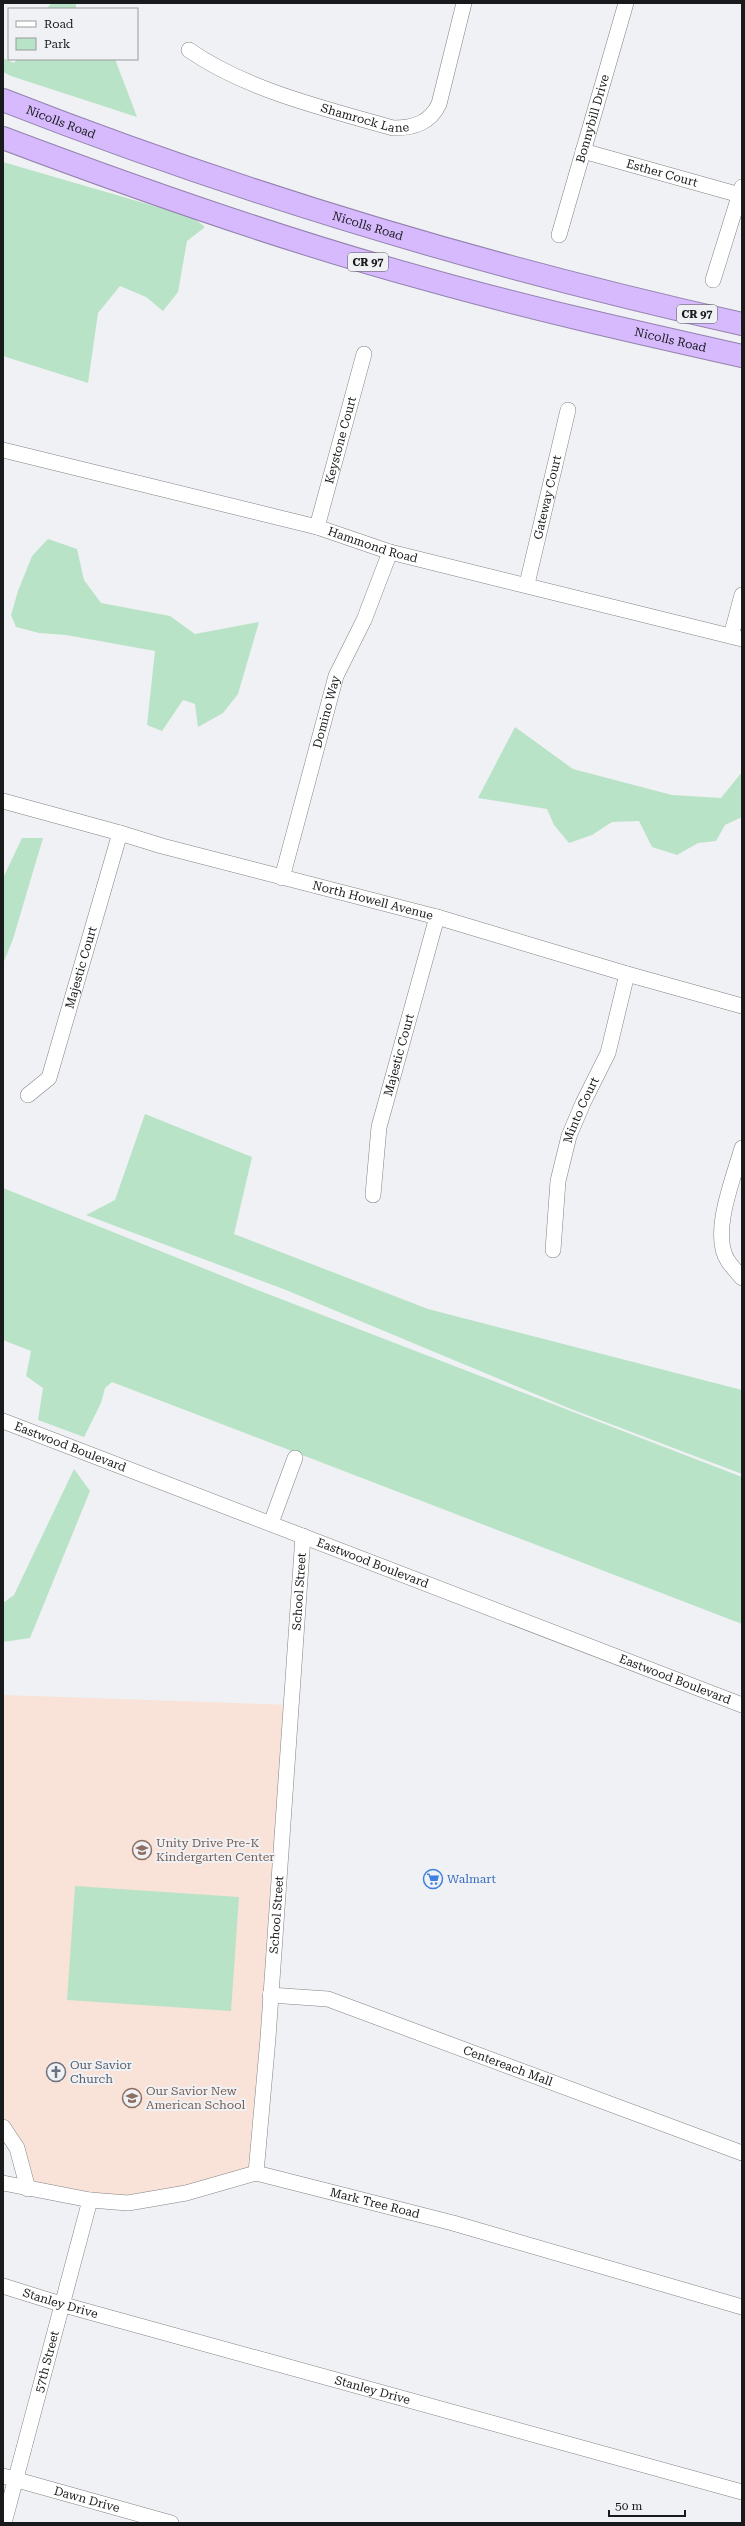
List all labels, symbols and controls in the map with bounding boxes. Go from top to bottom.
legend [8,8,138,60]
text: Road [44,17,74,31]
text: Park [44,37,71,51]
street label: Bonnybill Drive [573,73,612,165]
street label: Shamrock Lane [319,101,410,135]
street label: Nicolls Road [24,103,98,142]
street label: Esther Court [625,156,700,190]
street label: Nicolls Road [331,209,405,243]
road number: CR 97 [348,253,388,271]
road number: CR 97 [677,305,717,323]
street label: Nicolls Road [633,325,708,355]
street label: Keystone Court [322,394,359,485]
street label: Gateway Court [531,453,564,541]
street label: Hammond Road [326,524,420,566]
street label: Domino Way [310,673,343,750]
street label: North Howell Avenue [311,878,435,923]
street label: Majestic Court [62,924,100,1010]
street label: Majestic Court [381,1012,417,1098]
street label: Minto Court [561,1074,602,1144]
street label: Eastwood Boulevard [12,1419,128,1475]
street label: Eastwood Boulevard [315,1535,431,1591]
street label: School Street [289,1552,309,1631]
street label: Eastwood Boulevard [617,1651,733,1707]
place label: Unity Drive Pre-K Kindergarten Center [156,1836,274,1864]
school or university icon: Unity Drive Pre-K Kindergarten Center [131,1839,153,1861]
supermarket icon: Walmart [422,1868,444,1890]
place label: Walmart [447,1872,496,1886]
street label: School Street [267,1875,286,1954]
street label: Centereach Mall [461,2043,555,2089]
place label: Our Savior Church [70,2058,132,2086]
church icon: Our Savior Church [45,2061,67,2083]
place label: Our Savior New American School [146,2084,246,2112]
school or university icon: Our Savior New American School [121,2087,143,2109]
street label: Mark Tree Road [329,2185,421,2221]
street label: Stanley Drive [21,2286,100,2321]
street label: 57th Street [32,2329,62,2394]
street label: Stanley Drive [333,2373,412,2407]
street label: Dawn Drive [52,2484,122,2515]
scale bar [609,2492,685,2518]
text: 50 m [615,2499,642,2513]

